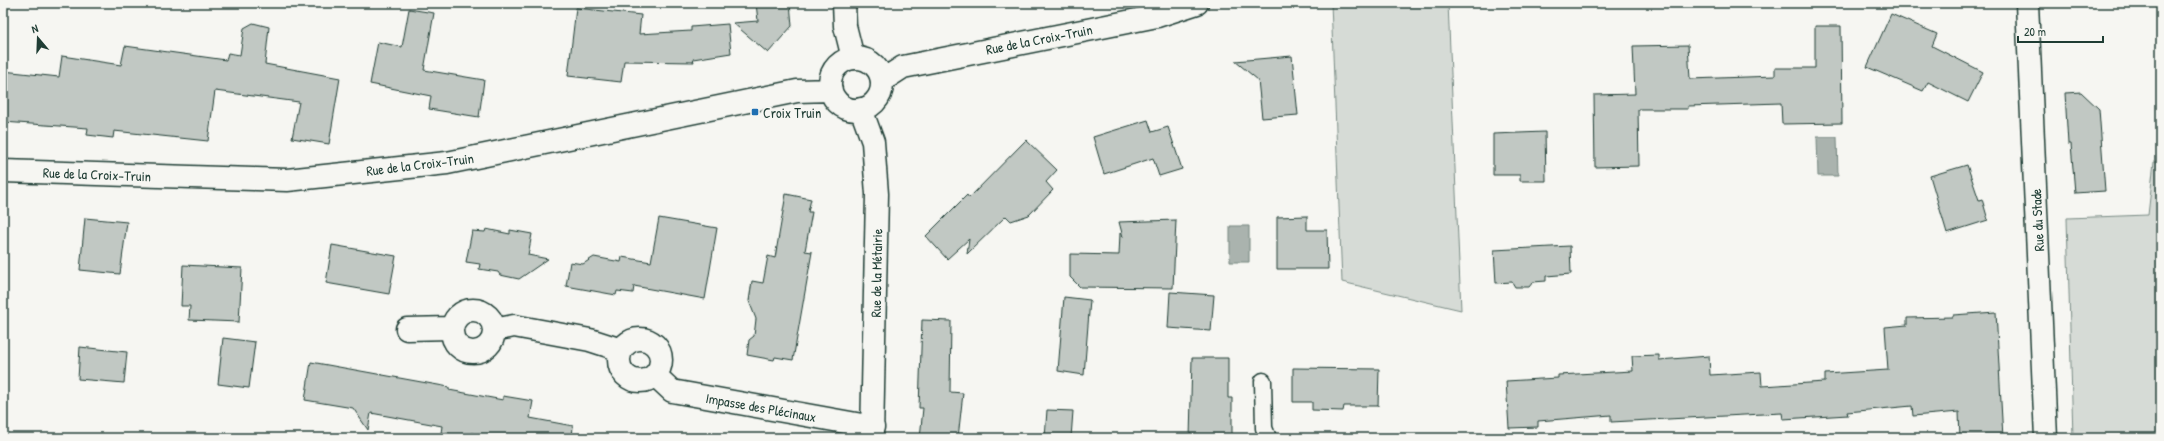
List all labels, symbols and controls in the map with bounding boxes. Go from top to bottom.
north arrow [18,18,58,58]
scale bar [2018,18,2103,44]
street label: Rue de la Croix-Truin [984,19,1094,59]
text: N [30,21,40,36]
text: 20 m [2024,23,2046,40]
place label: Croix Truin [763,103,821,122]
marker: Croix Truin [750,107,760,117]
street label: Rue de la Croix-Truin [365,148,475,180]
street label: Rue de la Croix-Truin [43,163,151,185]
street label: Rue du Stade [2026,188,2048,252]
street label: Rue de la Métairie [866,228,886,318]
street label: Impasse des Plécinaux [704,388,818,427]

